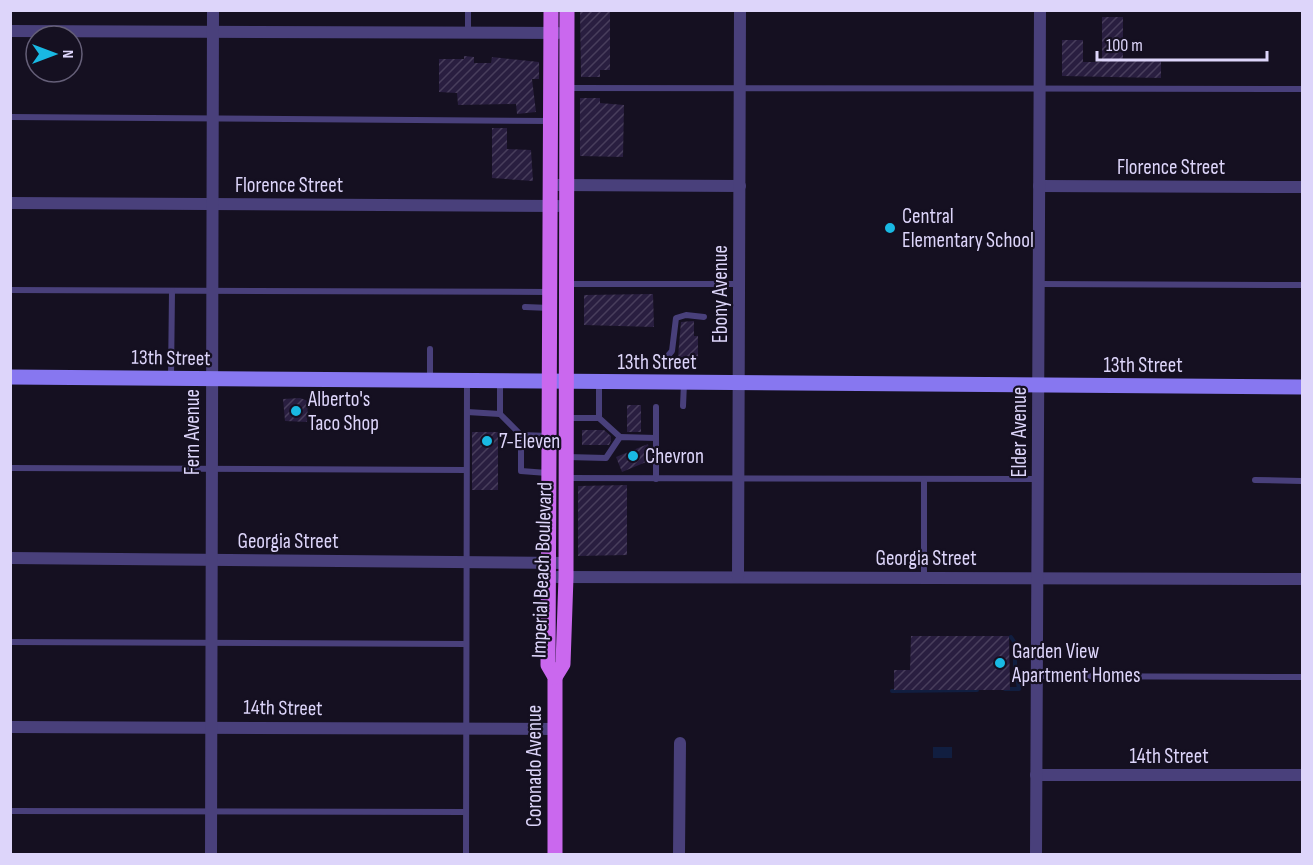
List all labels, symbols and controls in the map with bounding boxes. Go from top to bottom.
north arrow [24,24,84,84]
scale bar [1097,24,1266,62]
text: 100 m [1106,35,1143,56]
text: N [58,50,77,58]
street label: Florence Street [1117,155,1225,180]
street label: Florence Street [235,173,343,198]
place label: Central Elementary School [902,204,1034,253]
marker: Central Elementary School [883,221,897,235]
street label: Ebony Avenue [708,245,733,343]
street label: 13th Street [131,345,211,371]
street label: 13th Street [617,350,697,375]
street label: 13th Street [1103,353,1183,378]
place label: Alberto's Taco Shop [307,387,379,436]
street label: Elder Avenue [1007,387,1032,477]
street label: Fern Avenue [180,389,205,475]
marker: Alberto's Taco Shop [289,404,303,418]
place label: 7-Eleven [499,429,560,454]
marker: 7-Eleven [480,434,494,448]
place label: Chevron [645,444,704,469]
marker: Chevron [626,449,640,463]
street label: Imperial Beach Boulevard [526,482,558,658]
street label: Georgia Street [237,529,339,554]
street label: Georgia Street [875,546,977,571]
place label: Garden View Apartment Homes [1011,639,1140,688]
marker: Garden View Apartment Homes [993,656,1007,670]
street label: 14th Street [243,695,323,721]
street label: Coronado Avenue [522,705,547,827]
street label: 14th Street [1129,744,1209,769]

